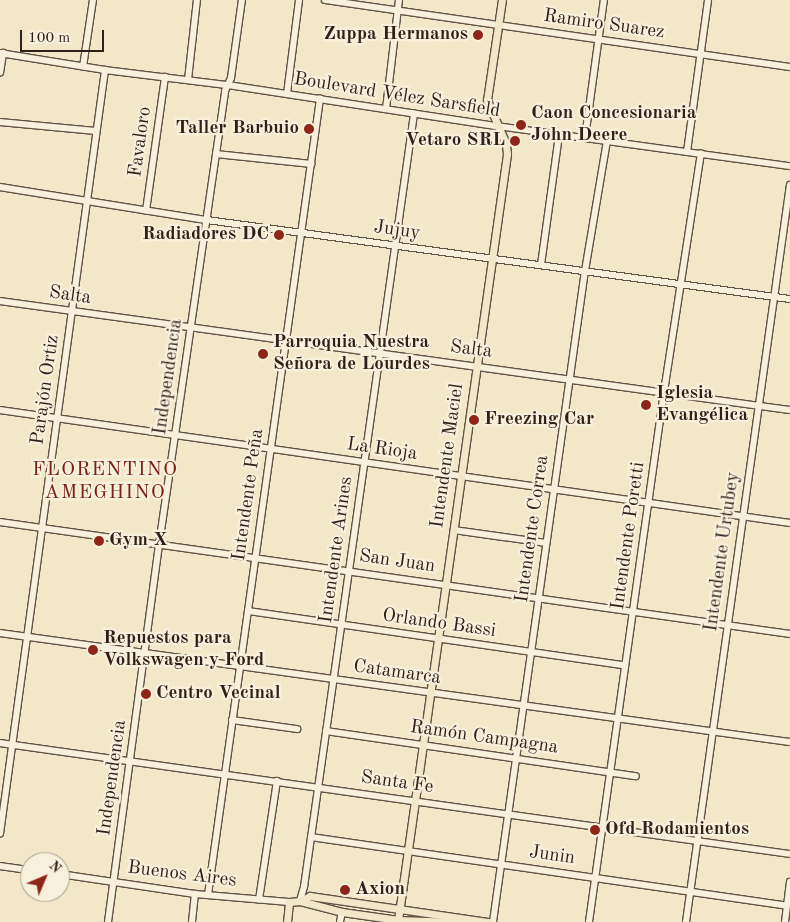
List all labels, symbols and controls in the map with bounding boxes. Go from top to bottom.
street label: Ramiro Suarez [542,5,666,45]
scale bar [22,20,106,52]
place label: Zuppa Hermanos [323,24,468,46]
marker: Zuppa Hermanos [472,29,484,41]
text: 100 m [28,31,70,46]
street label: Boulevard Vélez Sarsfield [292,68,502,124]
place label: Caon Concesionaria John Deere [531,103,696,147]
street label: Favaloro [125,105,157,179]
place label: Taller Barbuio [175,118,299,140]
marker: Caon Concesionaria John Deere [515,119,527,131]
marker: Taller Barbuio [303,123,315,135]
place label: Vetaro SRL [405,130,505,152]
marker: Vetaro SRL [509,135,521,147]
street label: Jujuy [372,216,422,246]
place label: Radiadores DC [142,224,269,246]
marker: Radiadores DC [273,229,285,241]
street label: Salta [47,282,93,310]
street label: Independencia [150,318,188,436]
place label: Parroquia Nuestra Señora de Lourdes [273,332,430,376]
street label: Parajón Ortiz [27,333,65,447]
street label: Salta [449,336,493,364]
marker: Parroquia Nuestra Señora de Lourdes [257,348,269,360]
street label: Intendente Maciel [427,382,469,530]
place label: Iglesia Evangélica [656,383,748,427]
marker: Iglesia Evangélica [640,399,652,411]
place label: Freezing Car [484,409,594,431]
marker: Freezing Car [468,414,480,426]
street label: Intendente Peña [228,427,270,563]
street label: La Rioja [345,434,419,466]
street label: Intendente Correa [511,454,555,604]
district label: FLORENTINO AMEGHINO [31,458,179,505]
street label: Intendente Poretti [607,460,651,612]
street label: Intendente Urtubey [701,471,745,633]
street label: Intendente Arines [315,475,359,625]
place label: Gym X [109,530,167,552]
marker: Gym X [93,535,105,547]
street label: San Juan [357,545,437,579]
street label: Orlando Bassi [381,605,497,643]
place label: Repuestos para Volkswagen y Ford [103,628,264,672]
marker: Repuestos para Volkswagen y Ford [87,644,99,656]
street label: Catamarca [352,656,442,690]
place label: Centro Vecinal [156,683,281,705]
marker: Centro Vecinal [140,688,152,700]
street label: Ramón Campagna [408,716,560,760]
street label: Independencia [94,719,132,837]
street label: Santa Fe [359,767,435,799]
place label: Ofd Rodamientos [605,819,749,841]
marker: Ofd Rodamientos [589,824,601,836]
street label: Junin [528,842,576,870]
north arrow [20,852,70,902]
street label: Buenos Aires [126,857,238,893]
text: N [46,858,64,876]
place label: Axion [355,879,405,901]
marker: Axion [339,884,351,896]

